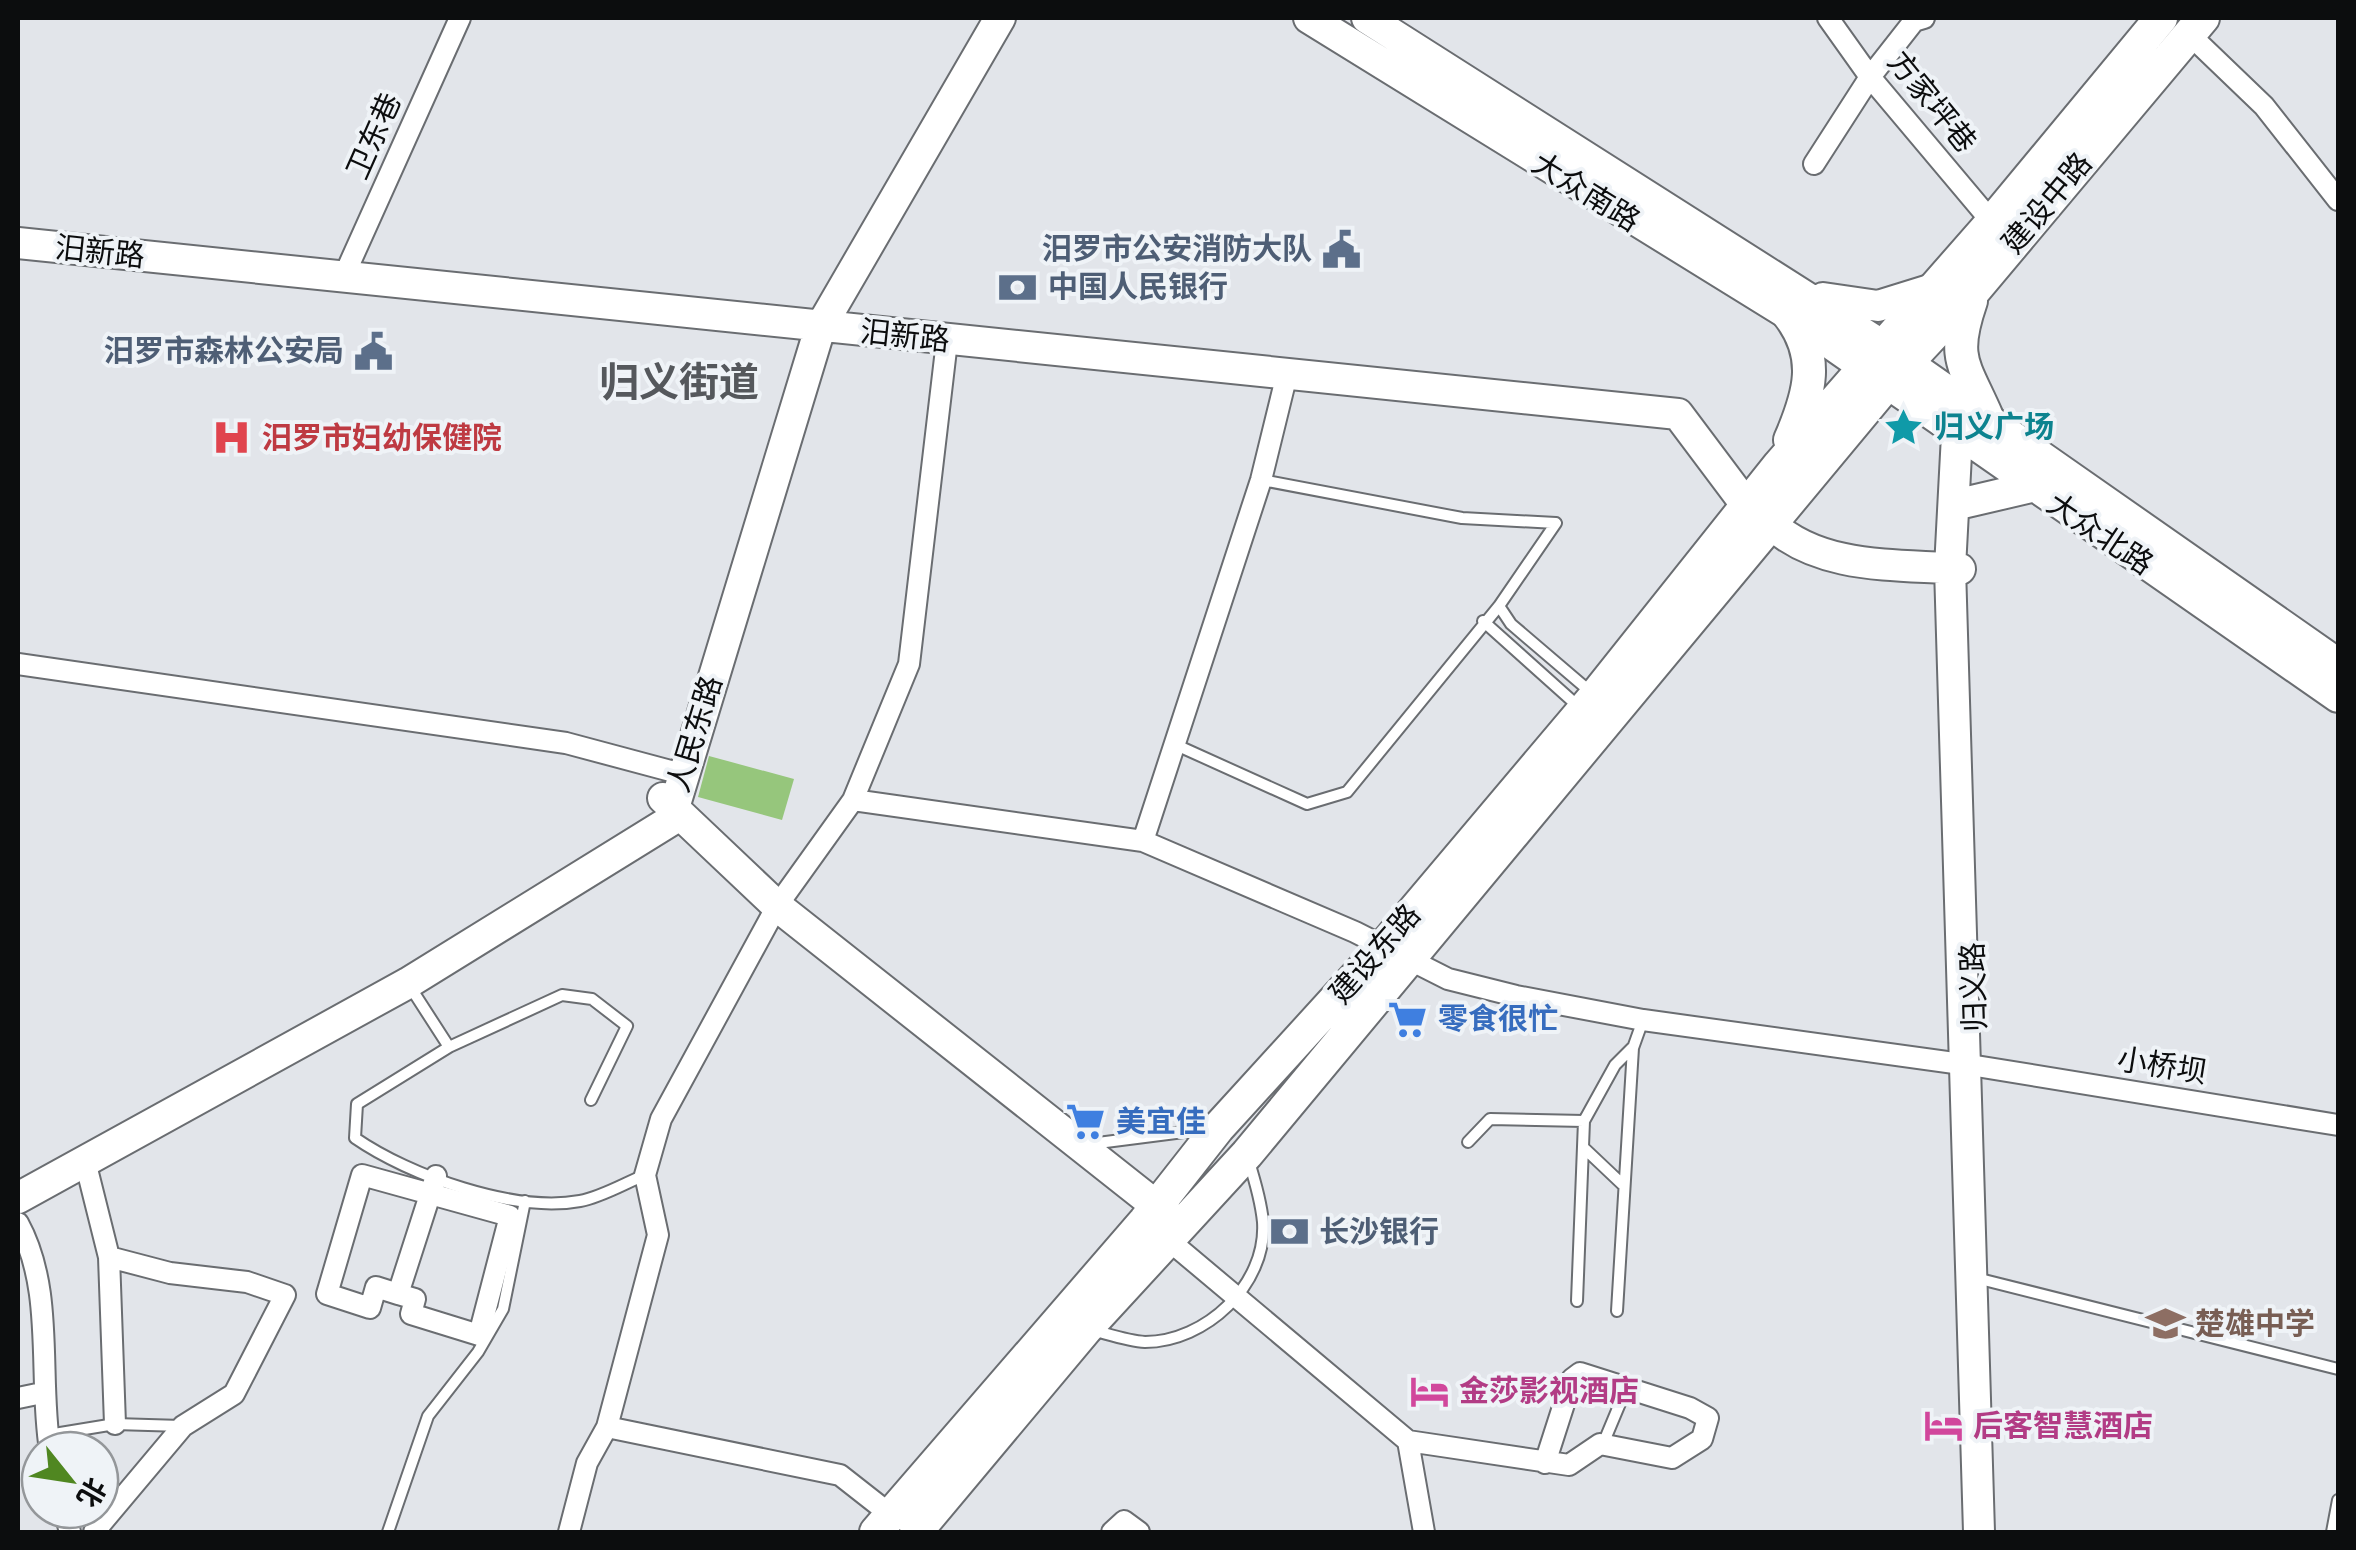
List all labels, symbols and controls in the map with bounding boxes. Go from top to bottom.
street label: 方家坪巷 [1880,42,1986,160]
street label: 卫东巷 [337,86,409,184]
street label: 大众南路 [1526,142,1648,239]
street label: 建设中路 [1992,144,2099,261]
street label: 汨新路 [53,226,147,275]
place label: 汨罗市公安消防大队 [1042,228,1312,267]
public building icon: 汨罗市公安消防大队 [1321,228,1363,270]
bank icon: 中国人民银行 [997,266,1039,308]
place label: 中国人民银行 [1048,266,1228,305]
street label: 汨新路 [858,310,952,359]
place label: 汨罗市森林公安局 [104,330,344,369]
public building icon: 汨罗市森林公安局 [353,330,395,372]
district label: 归义街道 [599,355,759,407]
place icon: 归义广场 [1883,406,1925,448]
place label: 归义广场 [1934,406,2054,445]
hospital icon: 汨罗市妇幼保健院 [211,417,253,459]
place label: 汨罗市妇幼保健院 [262,417,502,456]
street label: 大众北路 [2040,483,2161,582]
street label: 人民东路 [657,670,730,797]
street label: 建设东路 [1320,895,1428,1011]
street label: 归义路 [1951,941,1994,1033]
supermarket icon: 零食很忙 [1387,998,1429,1040]
place label: 零食很忙 [1438,998,1558,1037]
street label: 小桥坝 [2115,1038,2210,1091]
supermarket icon: 美宜佳 [1065,1101,1107,1143]
place label: 美宜佳 [1116,1101,1206,1140]
bank icon: 长沙银行 [1268,1211,1310,1253]
place label: 长沙银行 [1319,1211,1439,1250]
school or university icon: 楚雄中学 [2144,1303,2186,1345]
place label: 楚雄中学 [2195,1303,2315,1342]
hotel icon: 金莎影视酒店 [1408,1370,1450,1412]
place label: 金莎影视酒店 [1459,1370,1639,1409]
hotel icon: 后客智慧酒店 [1922,1405,1964,1447]
place label: 后客智慧酒店 [1973,1405,2153,1444]
north arrow [20,1430,120,1530]
text: 北 [69,1471,115,1514]

